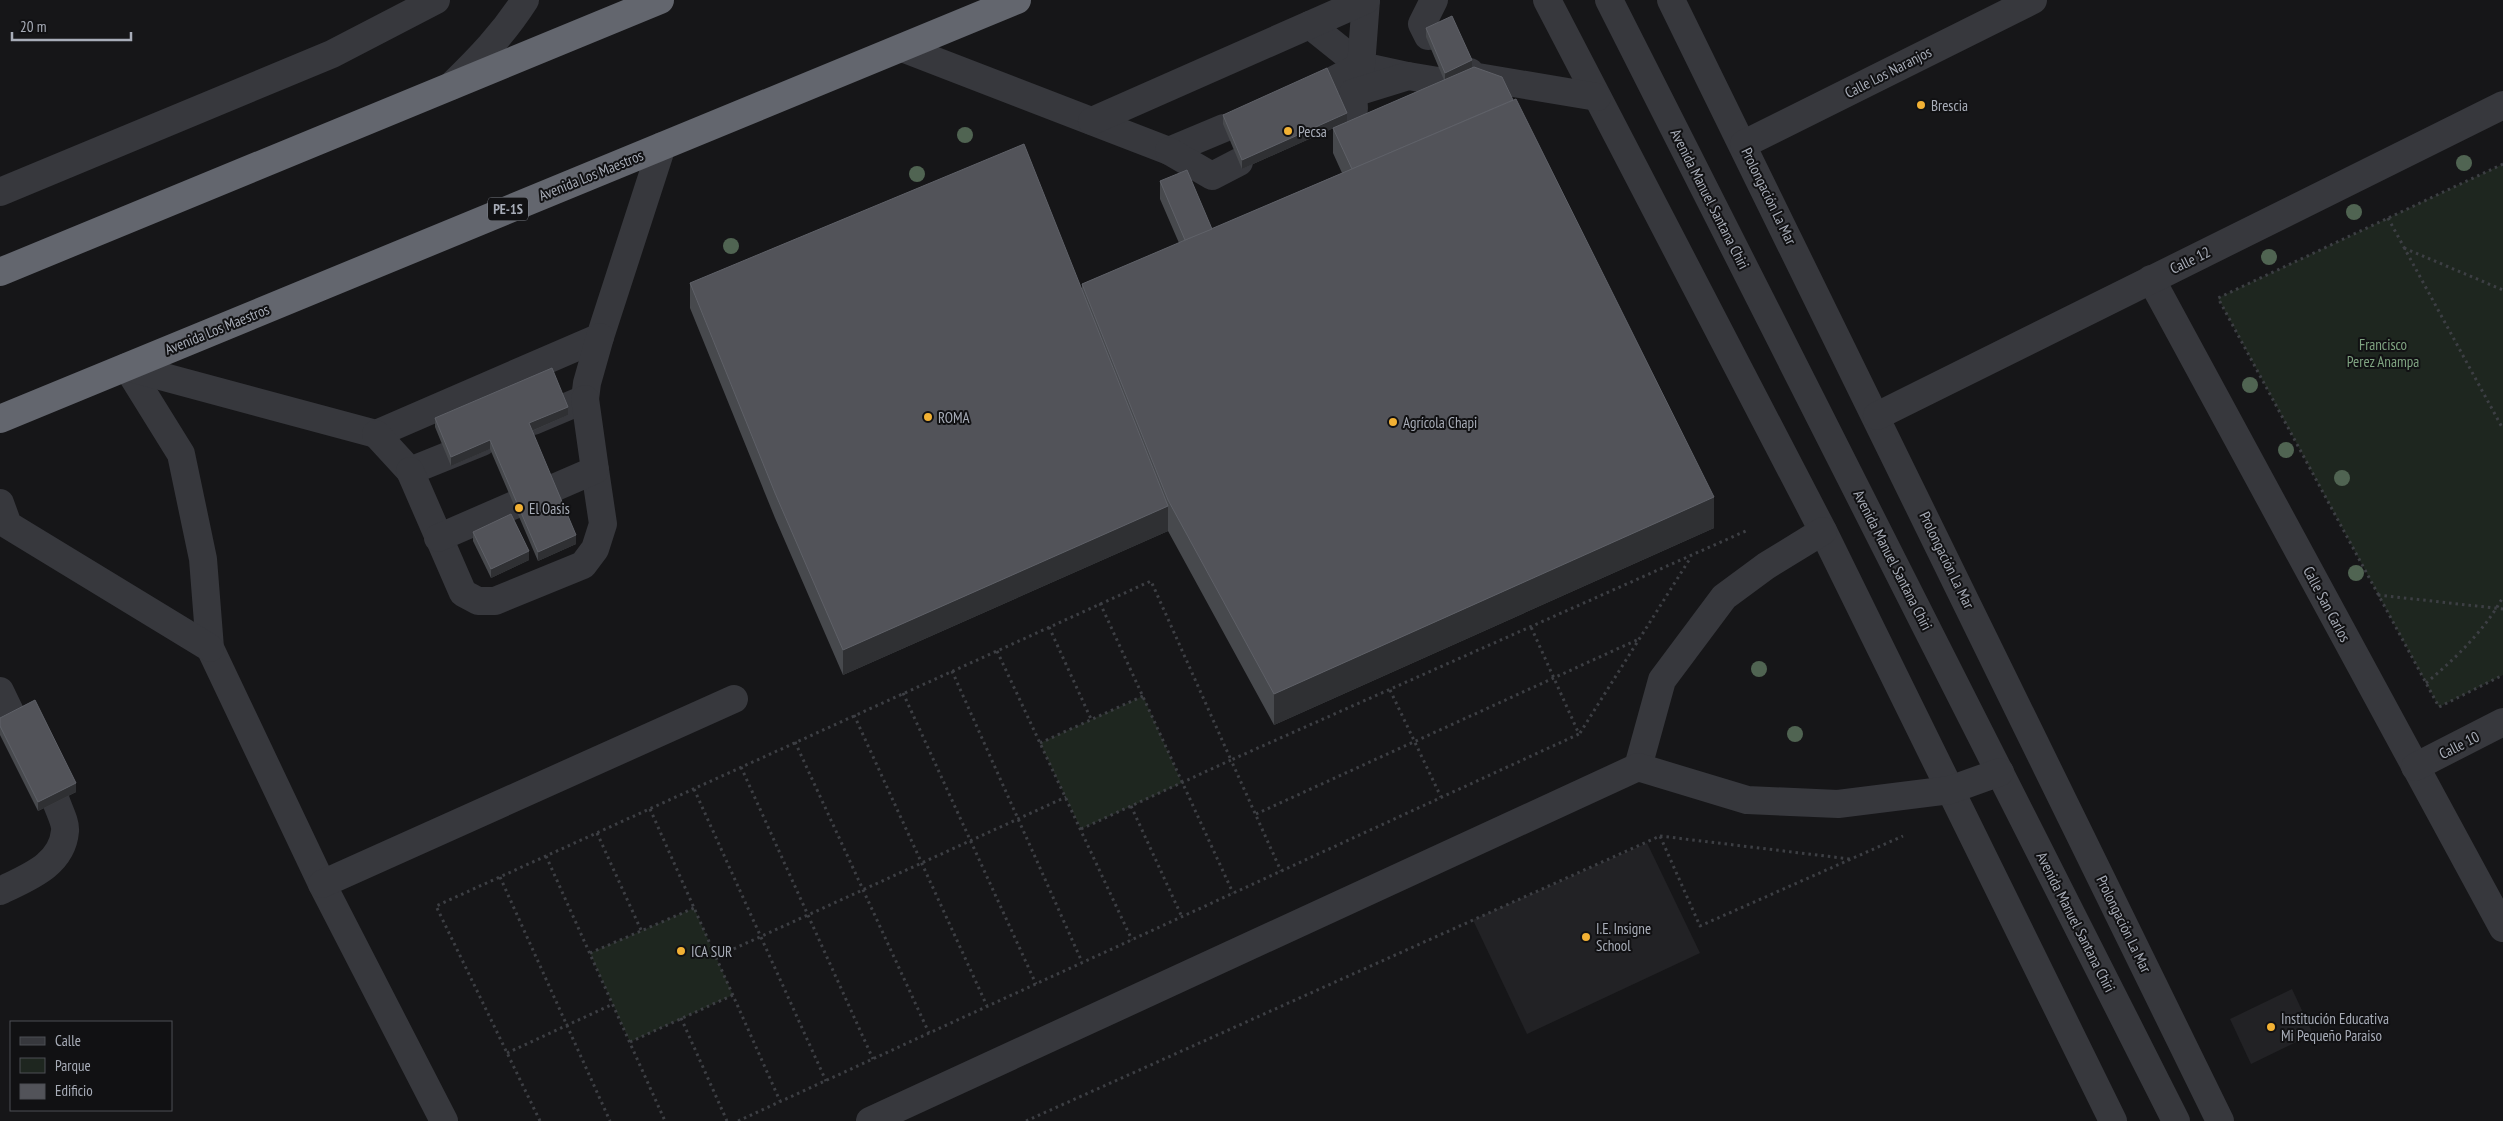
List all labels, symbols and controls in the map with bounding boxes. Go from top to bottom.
scale bar [12,10,131,42]
text: 20 m [20,17,46,36]
street label: Calle Los Naranjos [1841,42,1935,102]
place label: Brescia [1931,96,1968,115]
marker: Brescia [1915,99,1927,111]
place label: Pecsa [1298,122,1327,141]
marker: Pecsa [1282,125,1294,137]
street label: Avenida Manuel Santana Chiri [1666,126,1754,272]
street label: Prolongación La Mar [1737,144,1801,248]
street label: Avenida Los Maestros [536,145,646,205]
road number: PE-1S [488,198,528,220]
street label: Calle 12 [2167,242,2213,278]
street label: Avenida Los Maestros [162,299,272,359]
park label: Francisco Perez Anampa [2347,335,2419,371]
place label: ROMA [938,408,971,427]
marker: ROMA [922,411,934,423]
place label: Agrícola Chapi [1403,413,1477,432]
marker: Agrícola Chapi [1387,416,1399,428]
street label: Avenida Manuel Santana Chiri [1849,487,1937,633]
place label: El Oasis [529,499,570,518]
marker: El Oasis [513,502,525,514]
street label: Prolongación La Mar [1915,508,1979,612]
street label: Calle San Carlos [2299,563,2355,645]
street label: Calle 10 [2436,727,2482,763]
street label: Avenida Manuel Santana Chiri [2032,849,2120,995]
street label: Prolongación La Mar [2092,872,2156,976]
place label: I.E. Insigne School [1596,919,1651,955]
marker: I.E. Insigne School [1580,931,1592,943]
place label: ICA SUR [691,942,732,961]
marker: ICA SUR [675,945,687,957]
place label: Institución Educativa Mi Pequeño Paraiso [2281,1009,2389,1045]
legend [10,1021,172,1111]
marker: Institución Educativa Mi Pequeño Paraiso [2265,1021,2277,1033]
text: Calle [55,1031,81,1050]
text: Parque [55,1056,91,1075]
text: Edificio [55,1081,93,1100]

